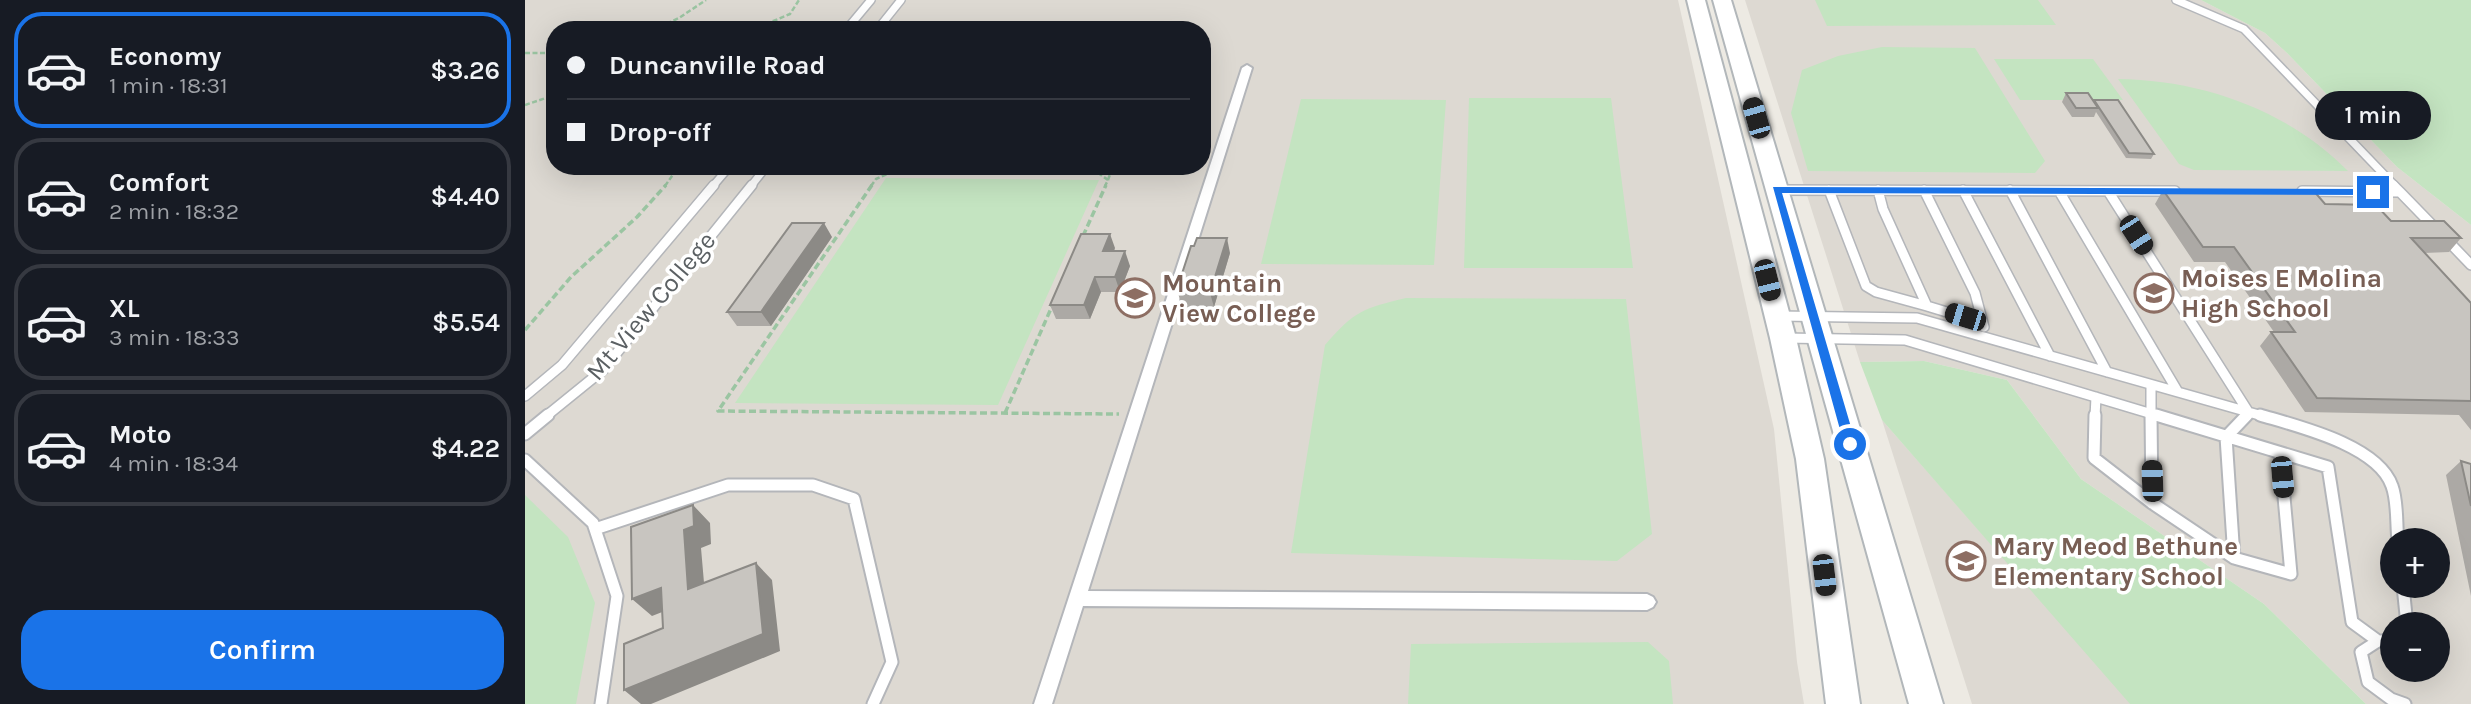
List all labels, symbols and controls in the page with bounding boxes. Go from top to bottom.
icon: car [25,39,88,102]
text: Economy [109,41,221,72]
text: Duncanville Road [609,50,825,81]
text: $3.26 [430,55,500,86]
text: 1 min · 18:31 [109,72,228,99]
callout: 1 min [2315,90,2431,140]
car [1741,95,1772,141]
text: 1 min [2344,102,2402,129]
text: Drop-off [609,117,711,148]
icon: car [25,165,88,228]
text: Comfort [109,167,210,198]
route end [2357,176,2389,208]
text: $4.40 [431,181,500,212]
text: 2 min · 18:32 [109,198,239,225]
car [2116,212,2157,258]
street label: Mt View College [580,225,722,387]
car [1752,257,1783,303]
place label: Moises E Molina High School [2181,263,2382,324]
place label: Mountain View College [1162,268,1316,329]
school or university icon: Moises E Molina High School [2133,272,2175,314]
school or university icon: Mountain View College [1114,277,1156,319]
icon: car [25,291,88,354]
text: XL [109,293,140,324]
car [1942,301,1989,333]
text: $5.54 [432,307,500,338]
text: 3 min · 18:33 [109,324,240,351]
icon: car [25,417,88,480]
text: Moto [109,419,171,450]
route start [1834,428,1866,460]
text: $4.22 [431,433,500,464]
text: 4 min · 18:34 [109,450,238,477]
car [2270,455,2295,499]
car [2141,460,2164,502]
map controls [2380,528,2450,682]
button: + [2380,528,2450,598]
place label: Mary Meod Bethune Elementary School [1993,531,2238,592]
school or university icon: Mary Meod Bethune Elementary School [1945,540,1987,582]
car [1812,553,1837,597]
button: Confirm [21,610,504,690]
button: − [2380,612,2450,682]

